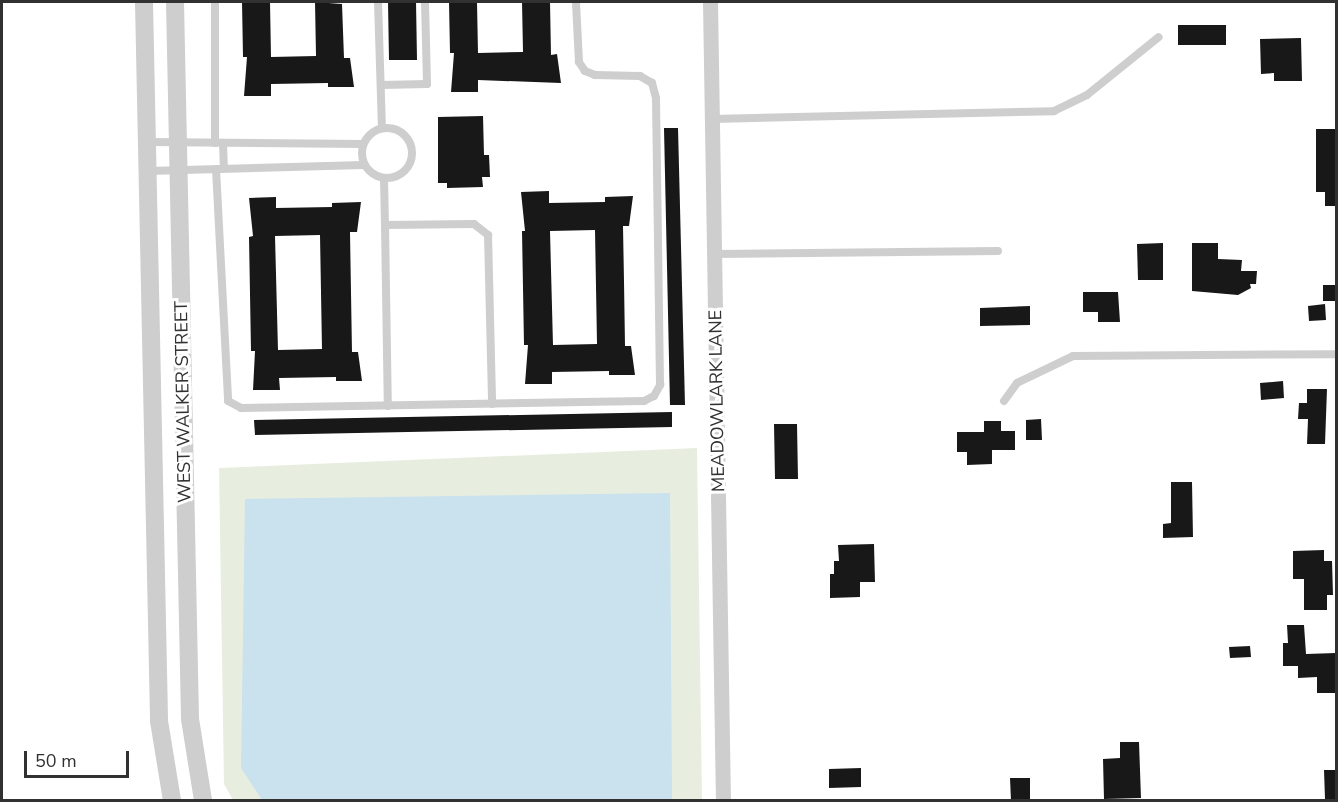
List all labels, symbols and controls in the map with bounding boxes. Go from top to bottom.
street label: WEST WALKER STREET [170,301,196,503]
street label: MEADOWLARK LANE [705,310,729,492]
scale bar [27,739,132,777]
text: 50 m [35,749,77,773]

